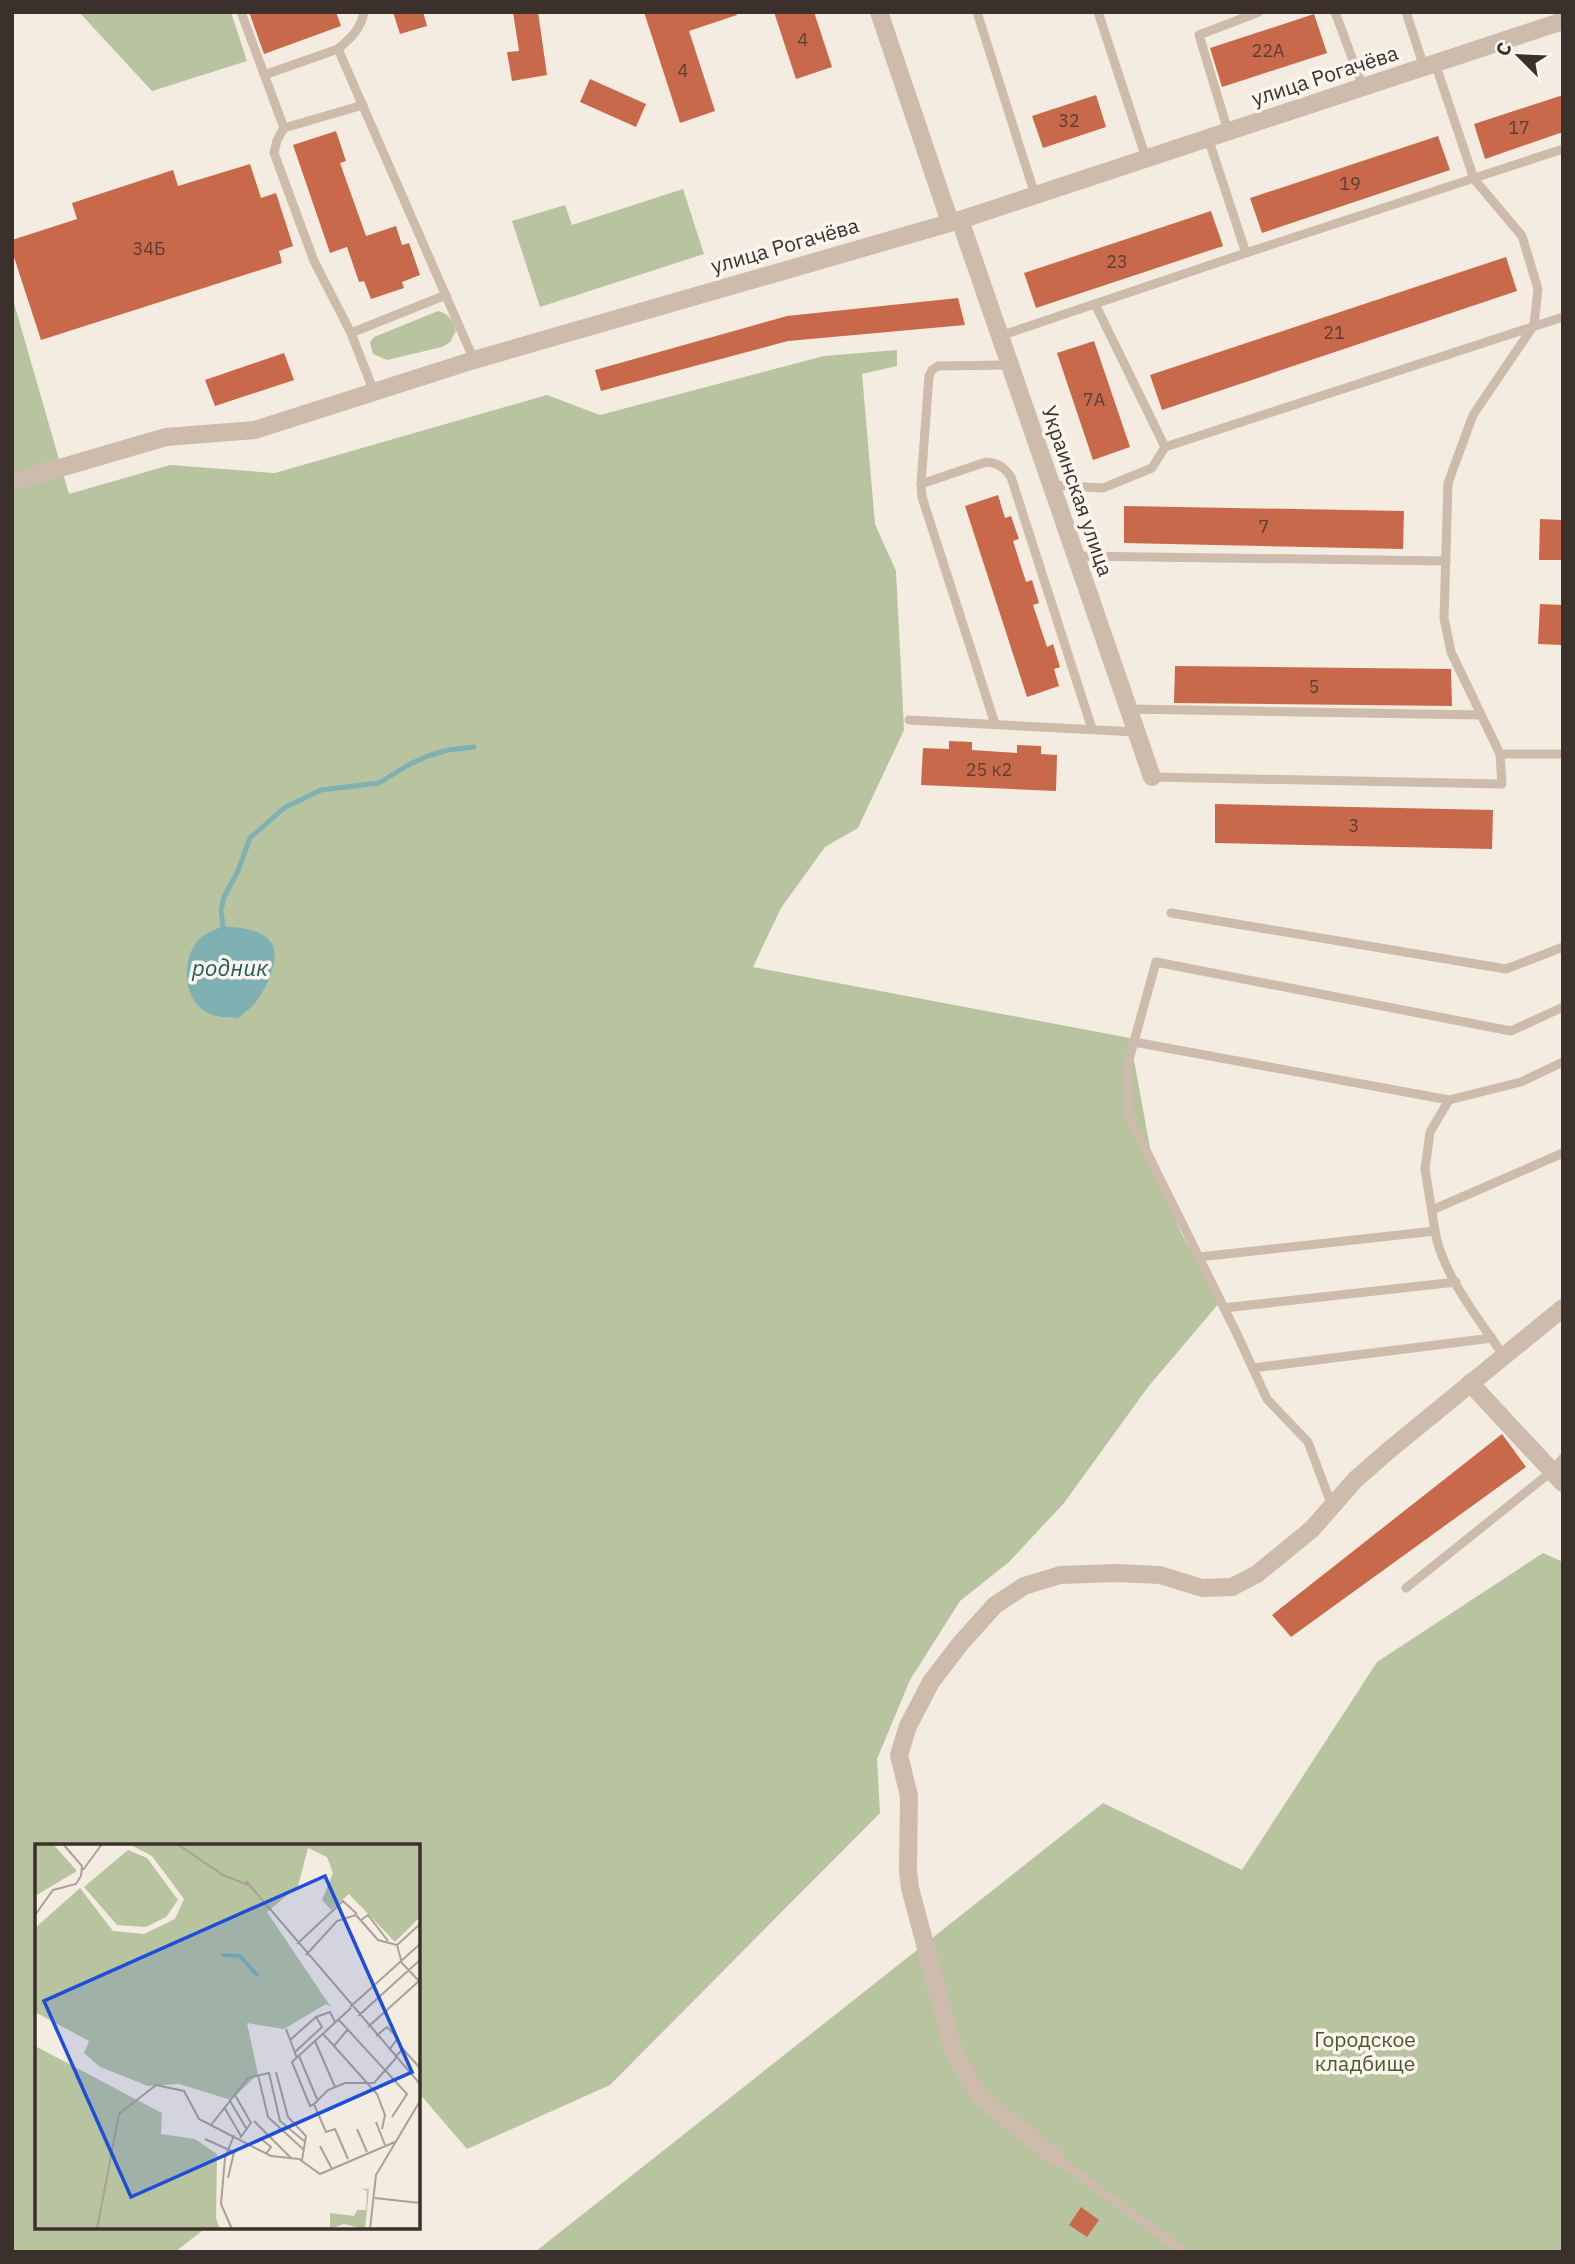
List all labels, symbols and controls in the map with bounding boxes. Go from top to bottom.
north arrow [1484,21,1554,91]
house number: 4 [798,28,809,51]
street label: улица Рогачёва [1248,38,1402,112]
house number: 22А [1251,39,1285,62]
text: С [1490,39,1517,60]
house number: 4 [678,59,689,82]
house number: 32 [1058,109,1080,132]
house number: 17 [1508,116,1530,139]
house number: 19 [1339,172,1361,195]
street label: улица Рогачёва [707,211,862,280]
house number: 34Б [132,237,166,260]
house number: 23 [1106,250,1128,273]
house number: 21 [1323,321,1345,344]
house number: 7А [1083,388,1106,411]
street label: Украинская улица [1036,402,1120,580]
house number: 7 [1259,515,1269,538]
house number: 5 [1309,675,1319,698]
house number: 25 к2 [966,758,1012,781]
house number: 3 [1349,814,1359,837]
water label: родник [191,952,269,982]
inset map [35,1844,420,2229]
park label: Городское кладбище [1314,2025,1416,2077]

